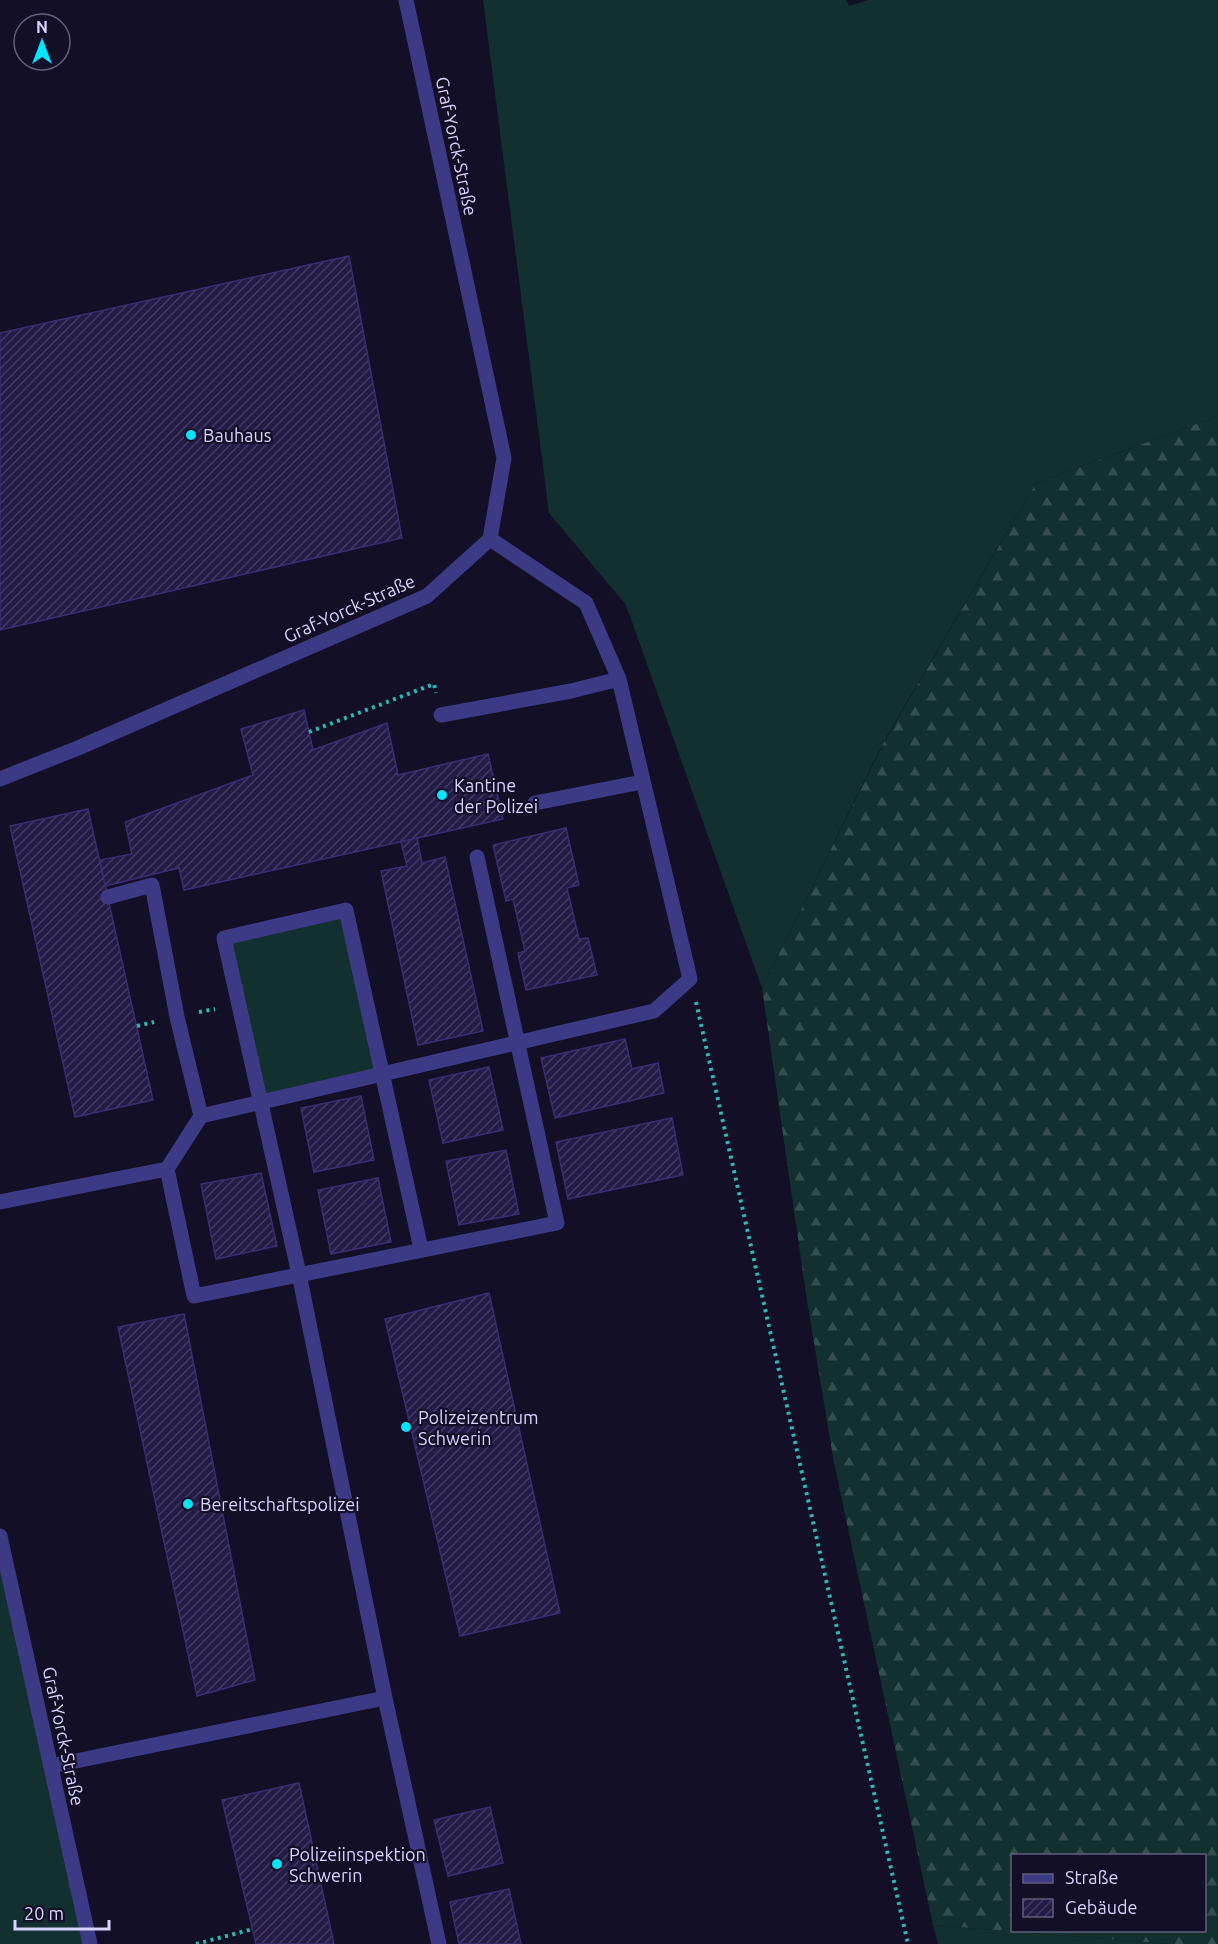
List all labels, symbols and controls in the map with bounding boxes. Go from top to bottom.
north arrow [12,12,72,72]
text: N [36,18,48,36]
street label: Graf-Yorck-Straße [433,75,481,217]
place label: Bauhaus [203,425,272,445]
marker: Bauhaus [184,428,198,442]
street label: Graf-Yorck-Straße [280,570,418,646]
place label: Kantine der Polizei [454,775,538,816]
marker: Kantine der Polizei [435,788,449,802]
place label: Polizeizentrum Schwerin [418,1407,539,1448]
marker: Polizeizentrum Schwerin [399,1420,413,1434]
place label: Bereitschaftspolizei [200,1494,360,1514]
marker: Bereitschaftspolizei [181,1497,195,1511]
street label: Graf-Yorck-Straße [40,1665,88,1807]
place label: Polizeiinspektion Schwerin [289,1844,426,1885]
legend [1011,1854,1206,1932]
marker: Polizeiinspektion Schwerin [270,1857,284,1871]
text: Straße [1065,1867,1118,1887]
scale bar [15,1893,110,1931]
text: Gebäude [1065,1897,1137,1917]
text: 20 m [24,1903,64,1923]

